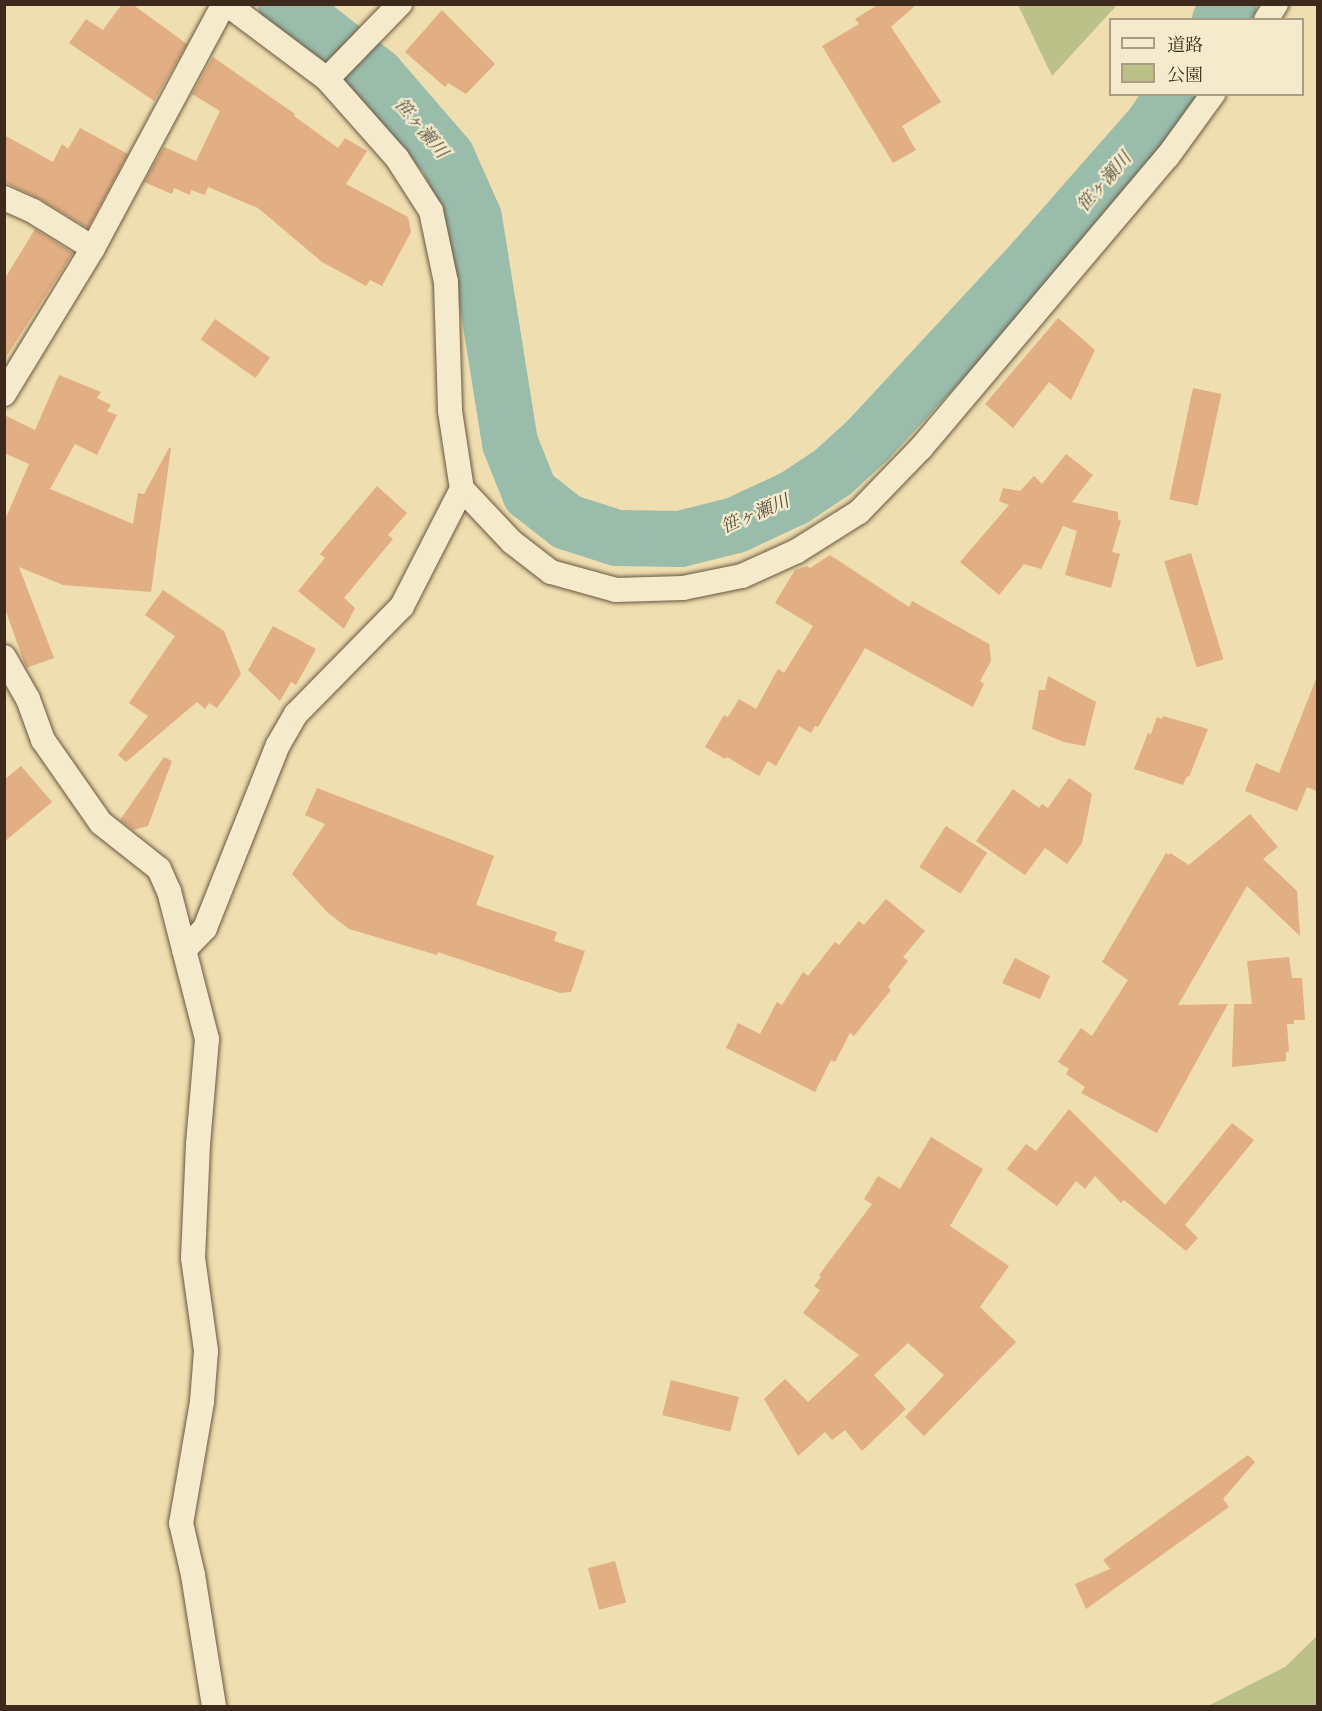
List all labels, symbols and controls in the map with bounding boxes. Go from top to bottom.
legend [1109,18,1304,96]
text: 道路 [1167,34,1203,56]
text: 公園 [1167,64,1203,86]
water label: 笹ヶ瀬川 [390,93,452,163]
water label: 笹ヶ瀬川 [1072,148,1136,216]
water label: 笹ヶ瀬川 [718,490,792,538]

